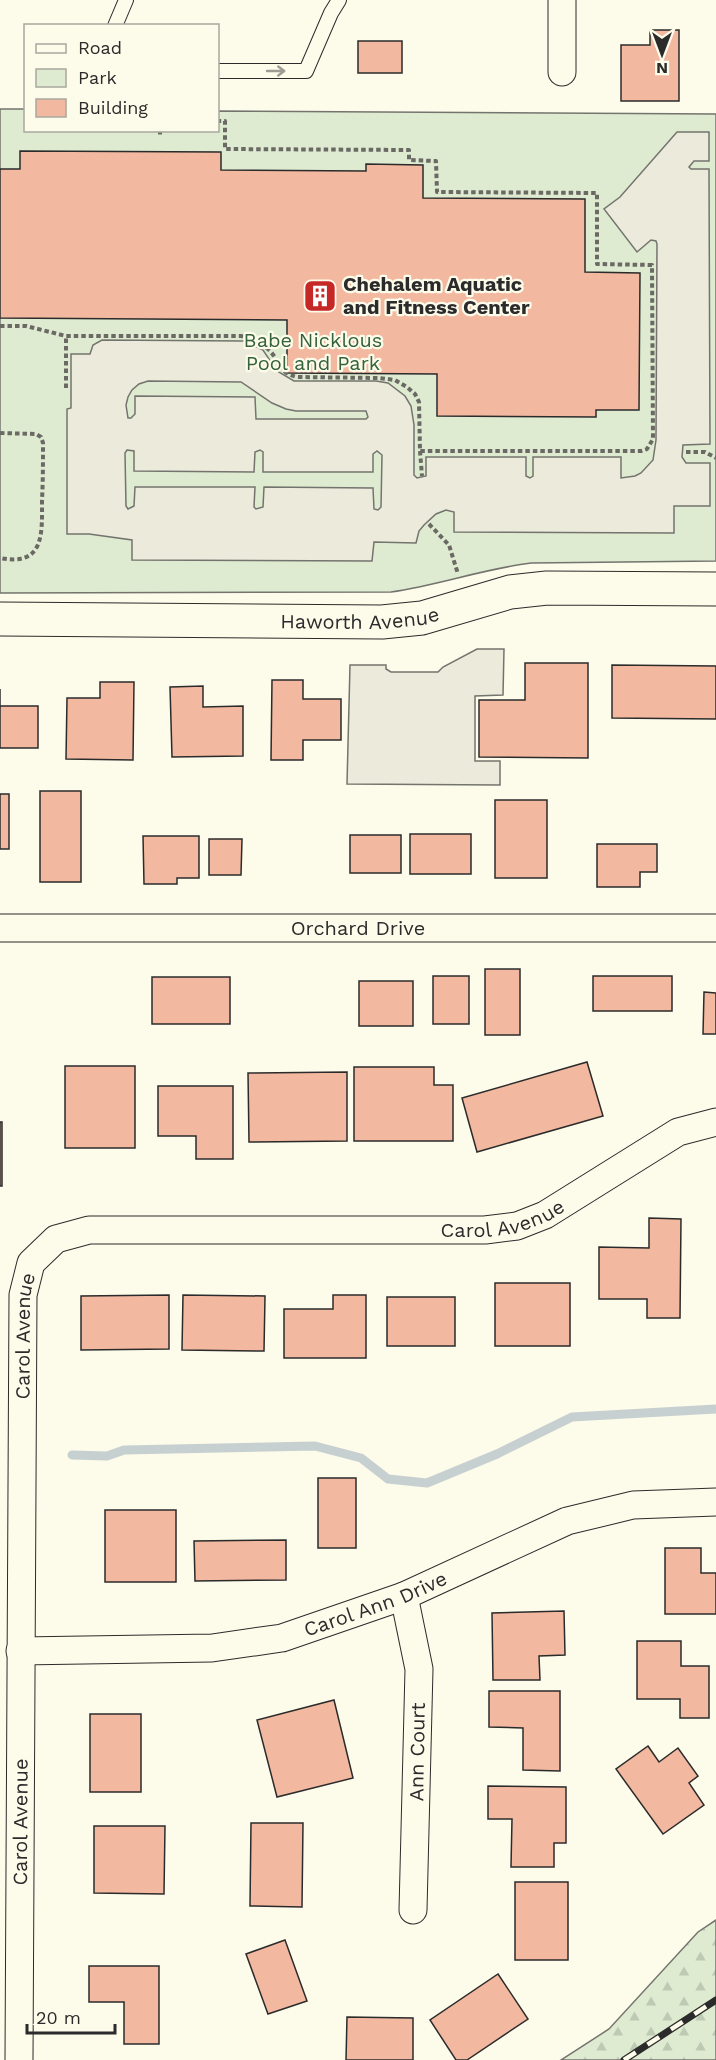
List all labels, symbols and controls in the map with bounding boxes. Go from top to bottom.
legend [24,24,219,132]
north arrow [632,24,692,84]
text: Road [78,37,122,58]
text: N [656,59,668,78]
one-way arrow [265,65,285,77]
text: Park [78,67,117,88]
text: Building [78,97,148,118]
place label: Chehalem Aquatic and Fitness Center [343,272,530,319]
building icon: Chehalem Aquatic and Fitness Center [302,278,338,314]
park label: Babe Nicklous Pool and Park [244,328,382,375]
street label: Haworth Avenue [280,602,442,634]
street label: Orchard Drive [291,916,425,940]
street label: Carol Avenue [441,1194,569,1242]
street label: Carol Avenue [10,1270,40,1400]
street label: Carol Ann Drive [301,1566,451,1642]
street label: Ann Court [404,1702,430,1802]
street label: Carol Avenue [8,1758,33,1886]
scale bar [27,1997,116,2035]
text: 20 m [36,2007,81,2028]

